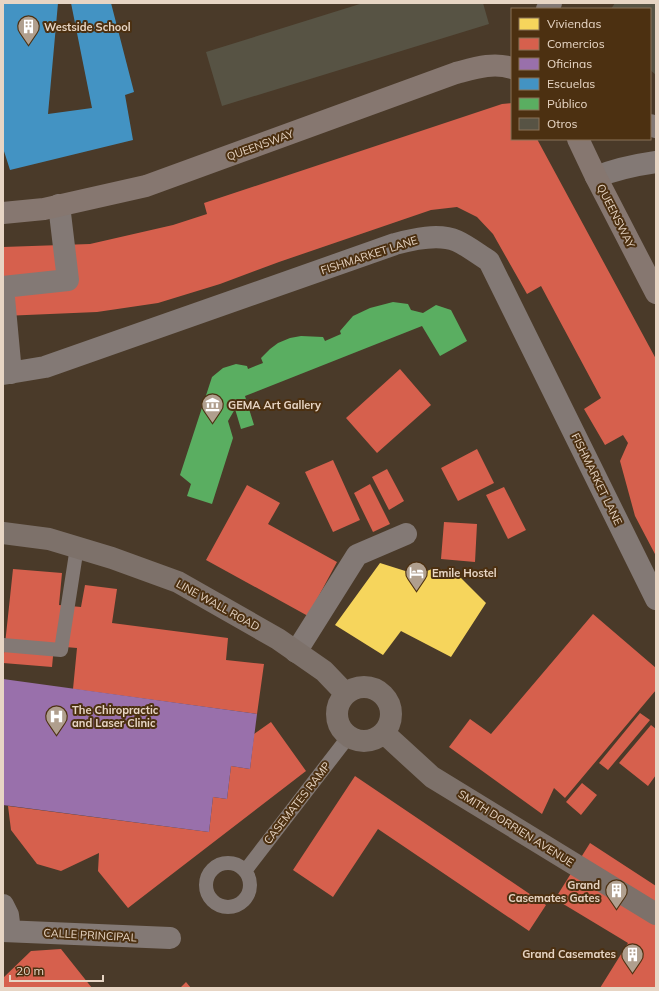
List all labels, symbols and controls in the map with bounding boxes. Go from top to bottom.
legend [511,8,651,140]
building icon: Westside School [15,14,41,47]
text: Viviendas [547,16,601,31]
place label: Westside School [44,20,131,34]
text: Comercios [547,36,605,51]
text: Oficinas [547,56,592,71]
text: Escuelas [547,76,595,91]
text: Público [547,96,587,111]
text: Otros [547,116,578,131]
street label: QUEENSWAY [225,126,296,164]
street label: QUEENSWAY [594,182,638,251]
street label: FISHMARKET LANE [319,233,419,277]
museum icon: GEMA Art Gallery [199,392,225,425]
place label: GEMA Art Gallery [228,398,321,412]
street label: FISHMARKET LANE [569,431,625,527]
hotel icon: Emile Hostel [403,560,429,593]
place label: Emile Hostel [432,566,497,580]
street label: LINE WALL ROAD [174,576,262,634]
hospital icon: The Chiropractic and Laser Clinic [44,703,70,736]
place label: The Chiropractic and Laser Clinic [72,703,159,730]
street label: CASEMATES RAMP [261,759,333,847]
street label: SMITH DORRIEN AVENUE [456,787,576,869]
place label: Grand Casemates Gates [508,878,600,905]
building icon: Grand Casemates Gates [603,878,629,911]
street label: CALLE PRINCIPAL [43,926,137,944]
building icon: Grand Casemates [619,941,645,974]
place label: Grand Casemates [522,947,616,961]
scale bar [10,957,103,983]
text: 20 m [16,963,44,978]

